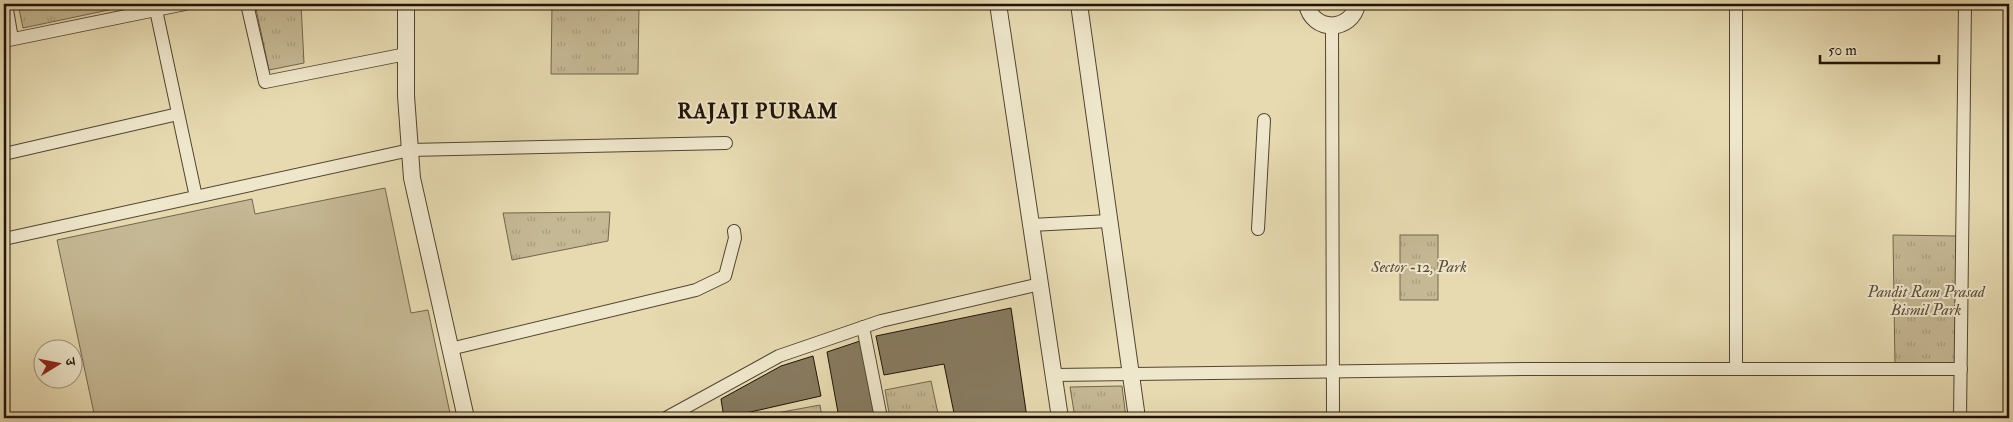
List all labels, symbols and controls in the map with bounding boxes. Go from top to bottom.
scale bar [1820,32,1939,64]
text: 50 m [1828,41,1857,60]
district label: RAJAJI PURAM [677,98,839,125]
park label: Sector -12, Park [1370,257,1467,277]
park label: Pandit Ram Prasad Bismil Park [1866,282,1986,320]
north arrow [32,340,82,390]
text: उ [61,356,79,368]

